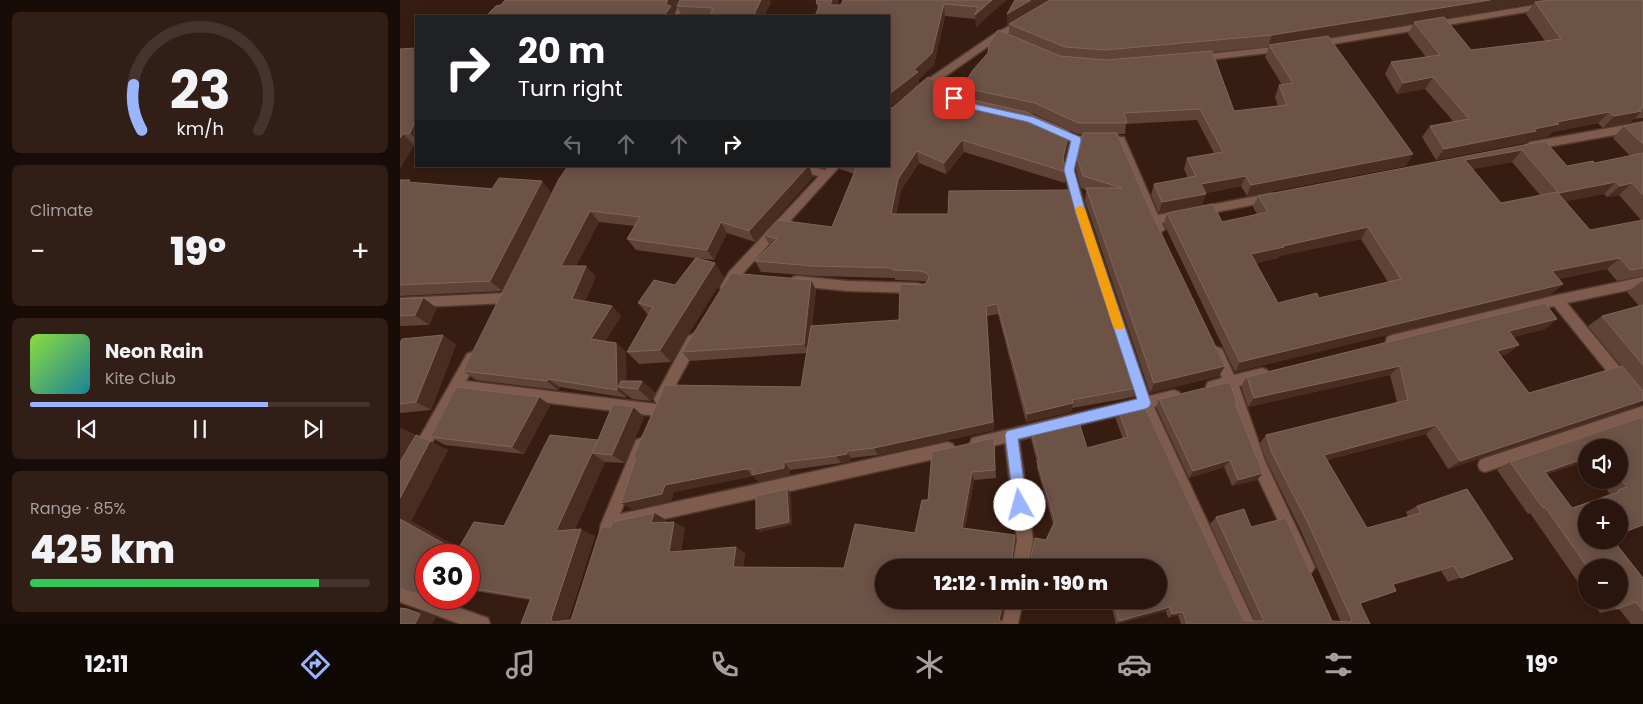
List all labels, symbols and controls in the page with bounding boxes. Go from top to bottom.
text: 20 m [518,26,605,75]
icon: right [435,35,500,100]
text: 23 [169,54,231,127]
text: Turn right [518,73,623,104]
pin [933,77,975,119]
icon: arrive [940,84,968,112]
text: km/h [176,116,224,141]
icon: left [559,130,587,158]
icon: ahead [612,130,640,158]
icon: ahead [665,130,693,158]
icon: right [718,130,746,158]
text: Climate [30,199,93,222]
text: 19° [170,225,226,278]
text: − [30,232,45,271]
text: + [351,232,370,271]
text: Neon Rain [105,338,204,365]
text: Kite Club [105,367,176,390]
icon: previous [73,415,101,443]
icon: pause [186,415,214,443]
icon: next [299,415,327,443]
map controls [1578,439,1628,609]
button: sound [1578,439,1628,489]
position arrow [993,478,1045,530]
text: Range · 85% [30,497,126,520]
button: + [1578,499,1628,549]
text: 425 km [30,523,175,576]
speed limit sign: 30 [415,544,480,609]
button: − [1578,559,1628,609]
text: 12:12 · 1 min · 190 m [934,570,1108,597]
icon: directions [298,647,333,682]
icon: music [503,647,538,682]
icon: phone [707,647,742,682]
icon: climate [912,647,947,682]
icon: car [1117,647,1152,682]
icon: filters [1321,647,1356,682]
text: 12:11 [85,649,128,680]
text: 19° [1526,649,1558,680]

